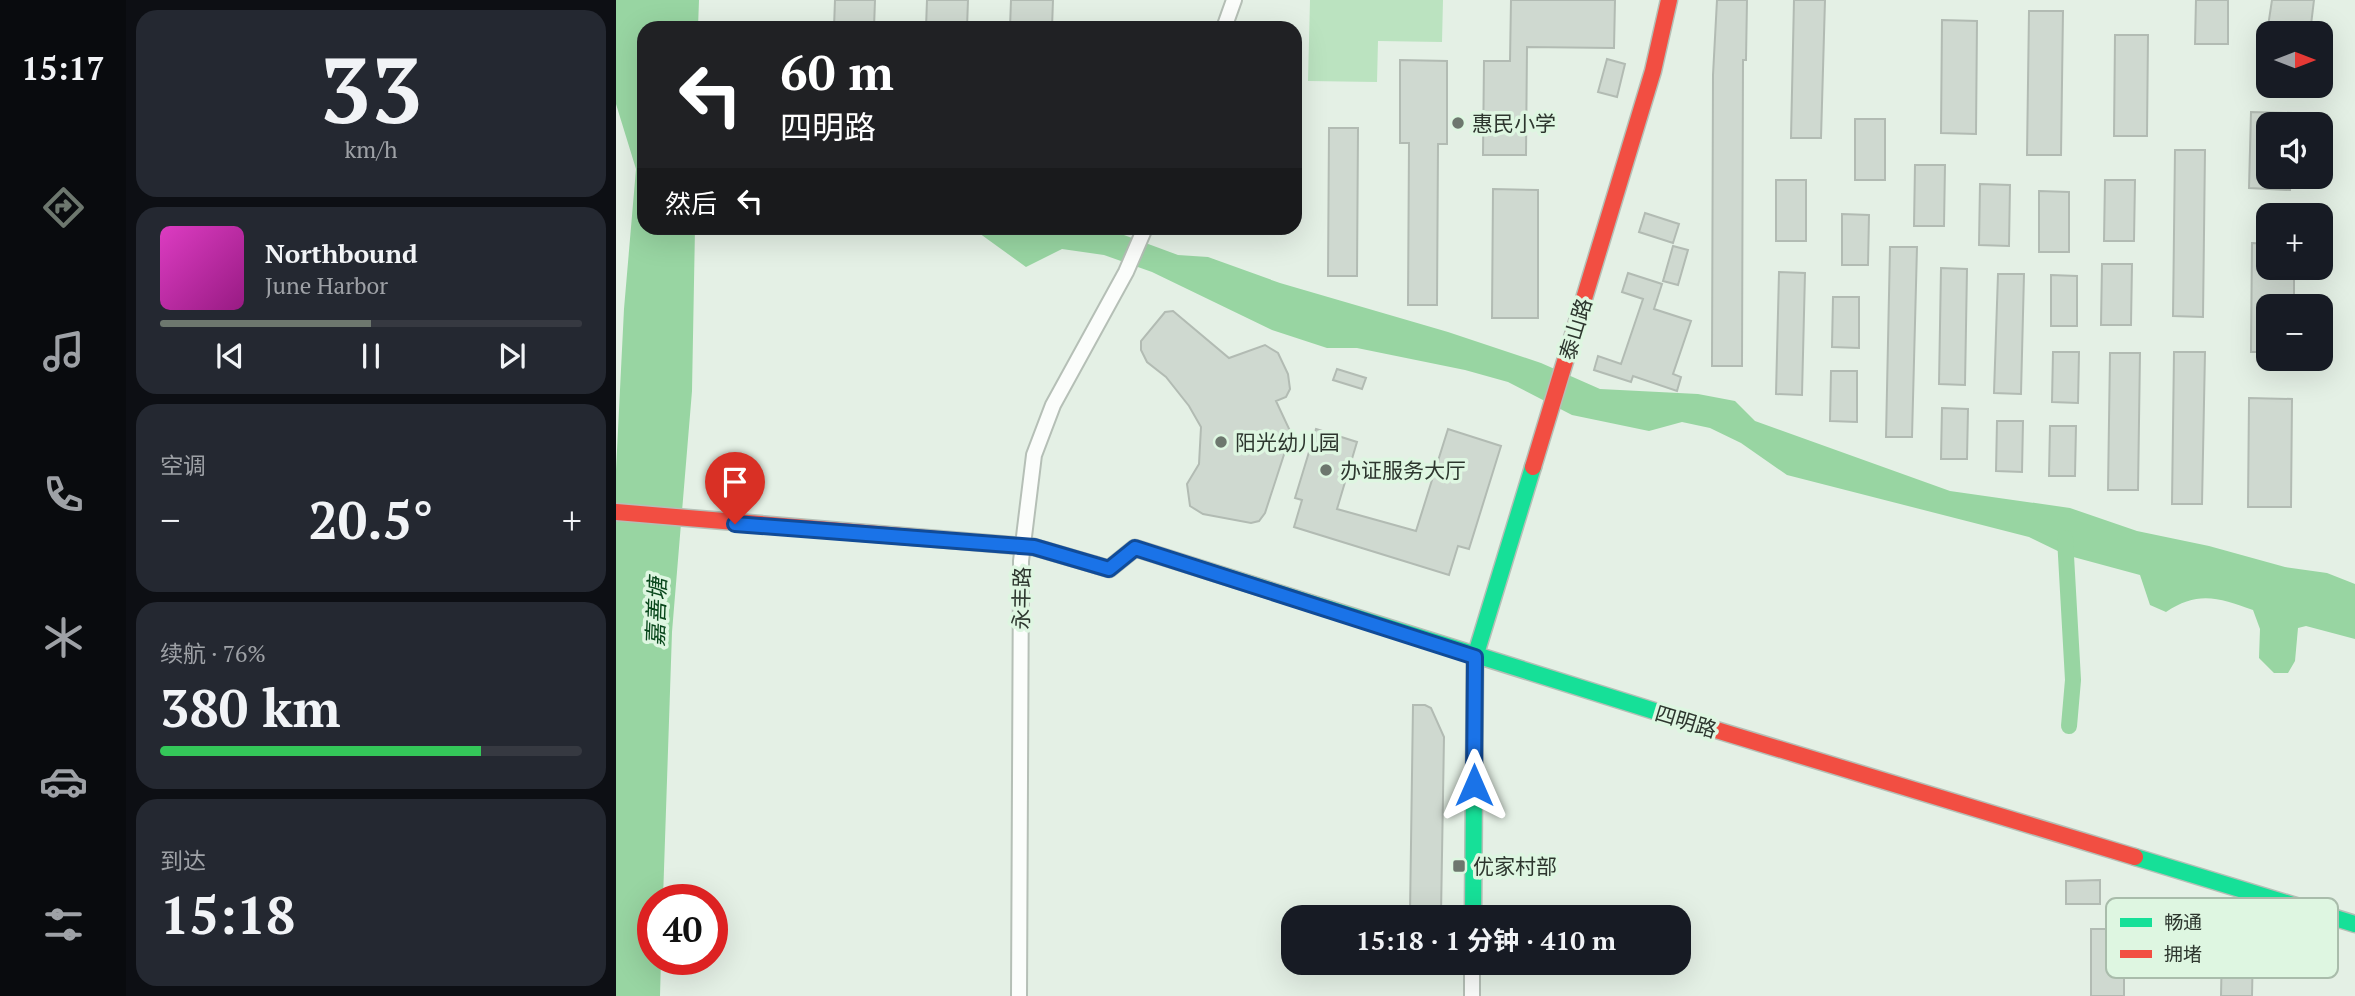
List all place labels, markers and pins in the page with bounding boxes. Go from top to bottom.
place label: 惠民小学 [1472,109,1556,137]
marker: 惠民小学 [1450,115,1466,131]
place label: 阳光幼儿园 [1235,428,1340,456]
marker: 阳光幼儿园 [1213,434,1229,450]
pin [705,452,765,524]
place label: 办证服务大厅 [1340,456,1466,484]
marker: 办证服务大厅 [1318,462,1334,478]
place label: 优家村部 [1473,852,1557,880]
marker: 优家村部 [1451,858,1467,874]

